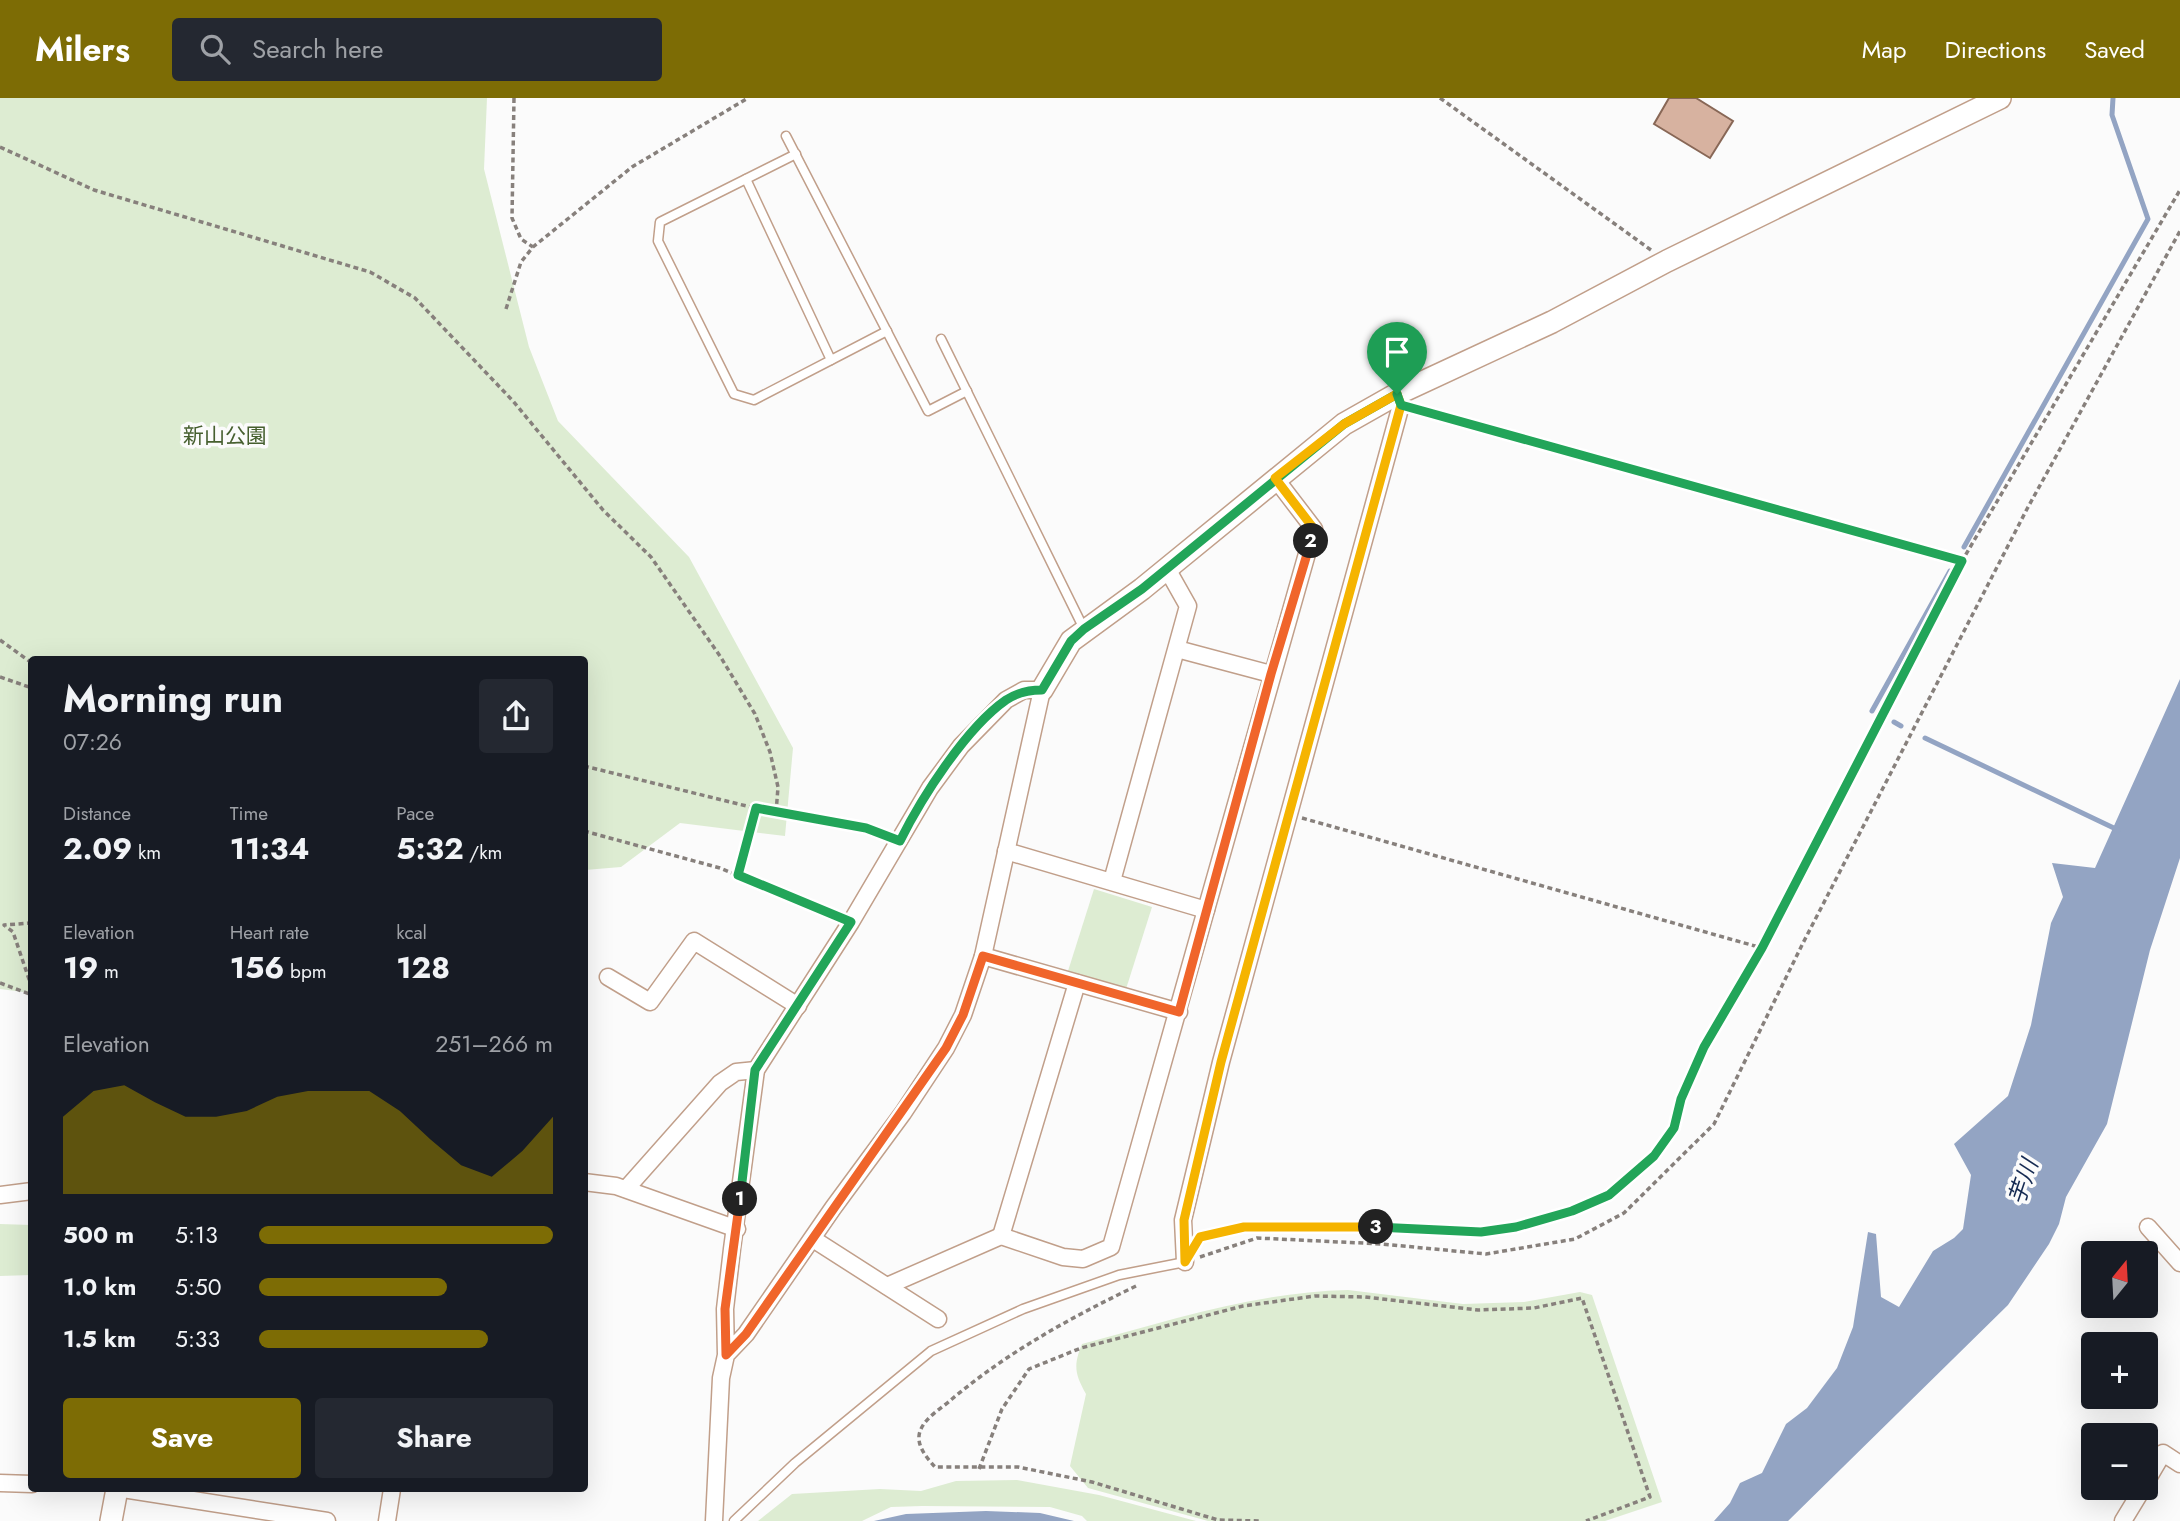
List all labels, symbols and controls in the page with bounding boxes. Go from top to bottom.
search box [172,18,662,81]
text: Milers [35,26,130,73]
icon: search [196,30,234,68]
text: Search here [252,30,383,68]
text: Map [1862,32,1907,67]
text: Directions [1945,32,2046,67]
text: Saved [2084,32,2145,67]
pin [1367,322,1427,394]
icon: arrive [1378,333,1416,371]
park label: 新山公園 [183,421,267,451]
pin: 2 [1294,524,1328,558]
text: 2 [1304,527,1317,554]
text: Morning run [63,671,283,726]
button: share [479,679,553,753]
text: 07:26 [63,725,122,759]
text: Distance [63,800,131,827]
text: Time [230,800,268,827]
text: Pace [396,800,434,827]
text: 2.09 [63,827,132,870]
text: 11:34 [230,827,309,870]
text: 5:32 [396,827,464,870]
text: km [132,839,161,866]
text: /km [464,839,502,866]
text: Elevation [63,919,135,946]
text: Heart rate [230,919,309,946]
text: kcal [396,919,427,946]
text: 19 [63,946,98,989]
text: 156 [230,946,284,989]
text: 128 [396,946,450,989]
text: m [98,958,119,985]
text: bpm [284,958,327,985]
text: Elevation [63,1027,150,1061]
text: 251–266 m [435,1027,553,1061]
water label: 芋川 [1999,1152,2048,1209]
pin: 1 [722,1182,758,1216]
text: 1 [735,1185,744,1212]
pin: 3 [1358,1210,1394,1244]
text: 3 [1370,1213,1381,1240]
text: 500 m [63,1218,134,1252]
text: 5:13 [175,1218,218,1252]
north arrow [2081,1241,2158,1318]
map controls [2081,1241,2158,1500]
text: 1.0 km [63,1270,136,1304]
text: 5:50 [175,1270,222,1304]
text: 1.5 km [63,1322,136,1356]
text: 5:33 [175,1322,220,1356]
button: + [2081,1332,2158,1409]
button: Save [63,1398,301,1478]
button: Share [315,1398,553,1478]
button: − [2081,1423,2158,1500]

